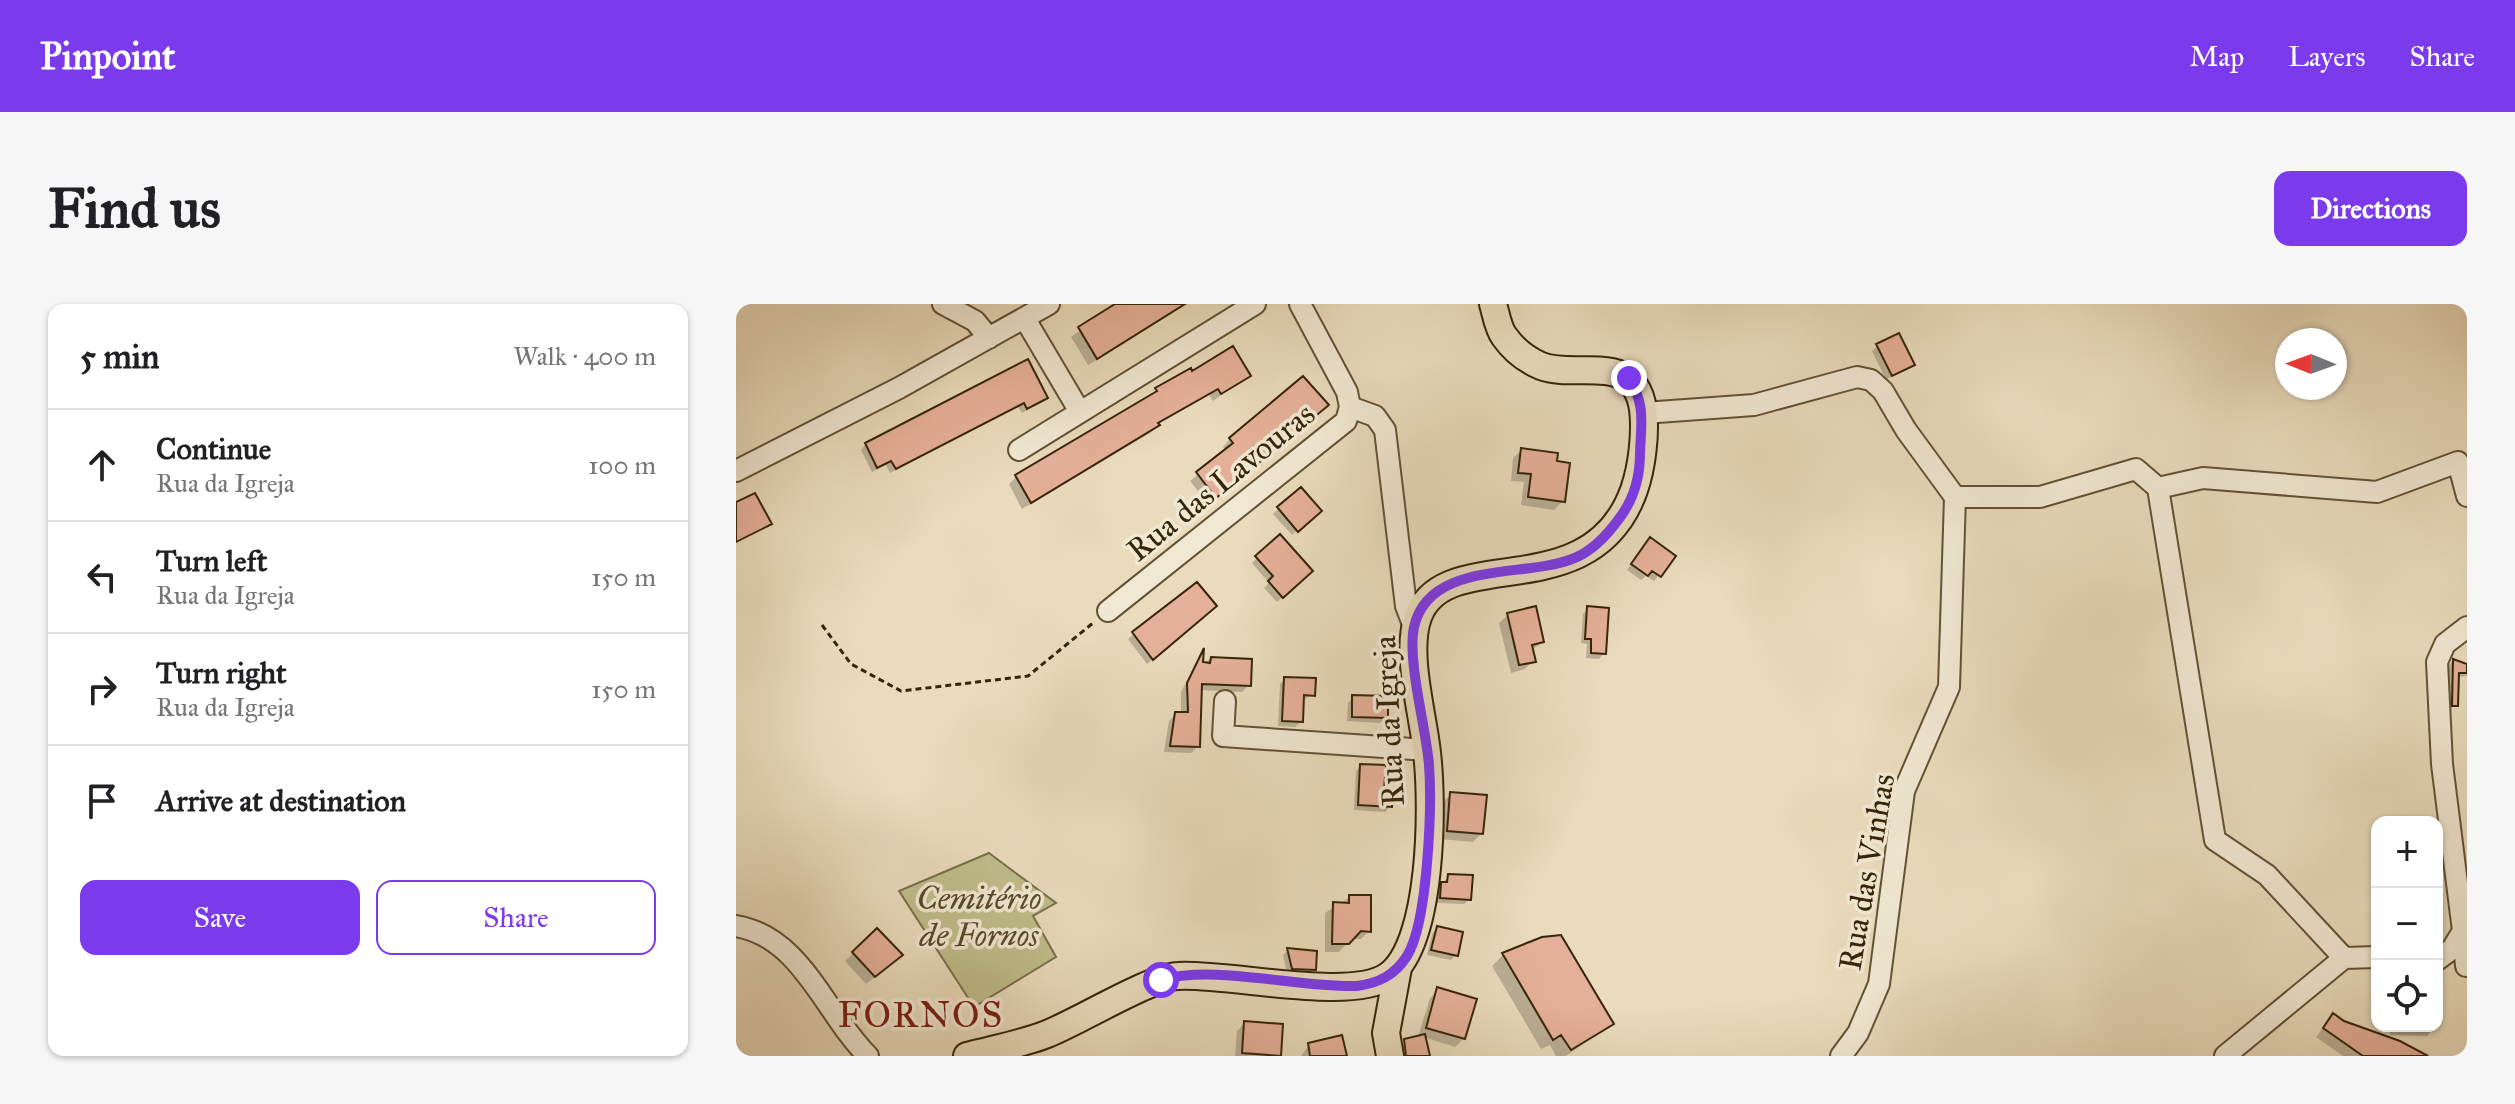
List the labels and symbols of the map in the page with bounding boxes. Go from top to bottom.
north arrow [2275,328,2347,400]
route end [1611,360,1647,396]
street label: Rua das Lavouras [1119,394,1323,570]
street label: Rua da Igreja [1365,634,1413,807]
street label: Rua das Vinhas [1831,771,1903,973]
park label: Cemitério de Fornos [917,879,1041,955]
route start [1143,962,1179,998]
district label: FORNOS [838,993,1004,1037]

